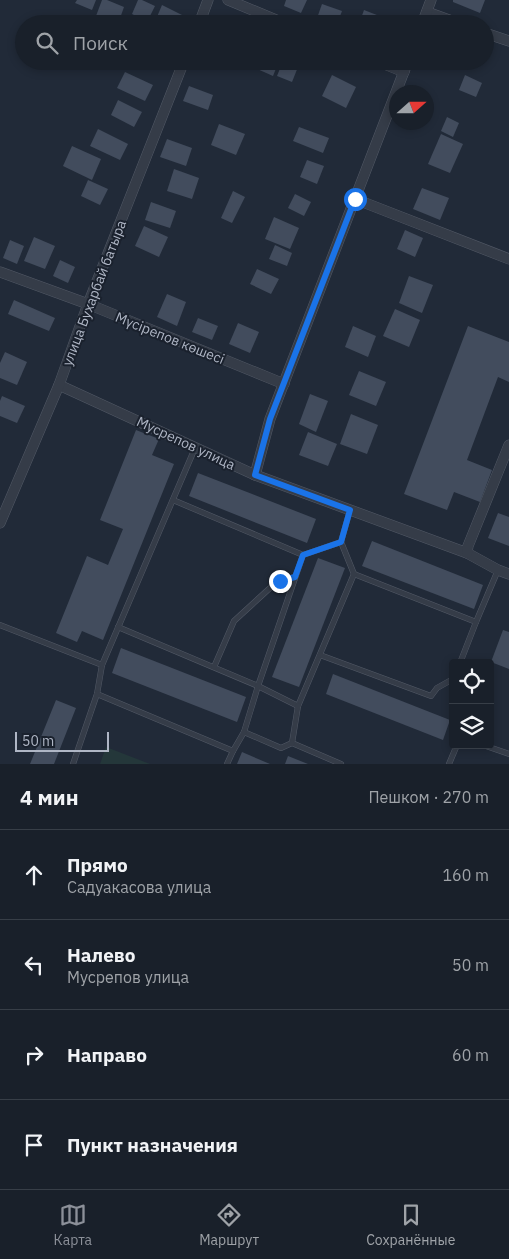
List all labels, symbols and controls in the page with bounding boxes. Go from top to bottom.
search box [15,15,494,70]
icon: search [33,29,61,57]
text: Поиск [73,31,128,55]
north arrow [389,85,434,130]
route start [344,188,367,211]
street label: улица Бухарбай батыра [58,217,130,369]
street label: Мүсірепов көшесі [113,308,227,368]
street label: Мусрепов улица [134,412,239,474]
route end [269,570,292,593]
map controls [449,659,494,749]
button: locate [449,659,494,704]
button: layers [449,704,494,749]
scale bar [15,729,109,752]
text: 50 m [22,732,54,750]
text: 4 мин [20,783,79,811]
text: Пешком · 270 m [368,787,489,807]
text: Прямо [67,853,128,877]
icon: ahead [20,861,48,889]
text: 160 m [442,865,489,885]
text: Садуакасова улица [67,877,211,897]
text: Налево [67,943,136,967]
icon: left [20,951,48,979]
text: 50 m [452,955,489,975]
text: Мусрепов улица [67,967,189,987]
icon: right [20,1041,48,1069]
text: Направо [67,1043,147,1067]
text: 60 m [452,1045,489,1065]
icon: arrive [20,1131,48,1159]
text: Пункт назначения [67,1133,238,1157]
tab: Карта [54,1201,92,1249]
tab: Маршрут [199,1201,259,1249]
tab: Сохранённые [366,1201,455,1249]

